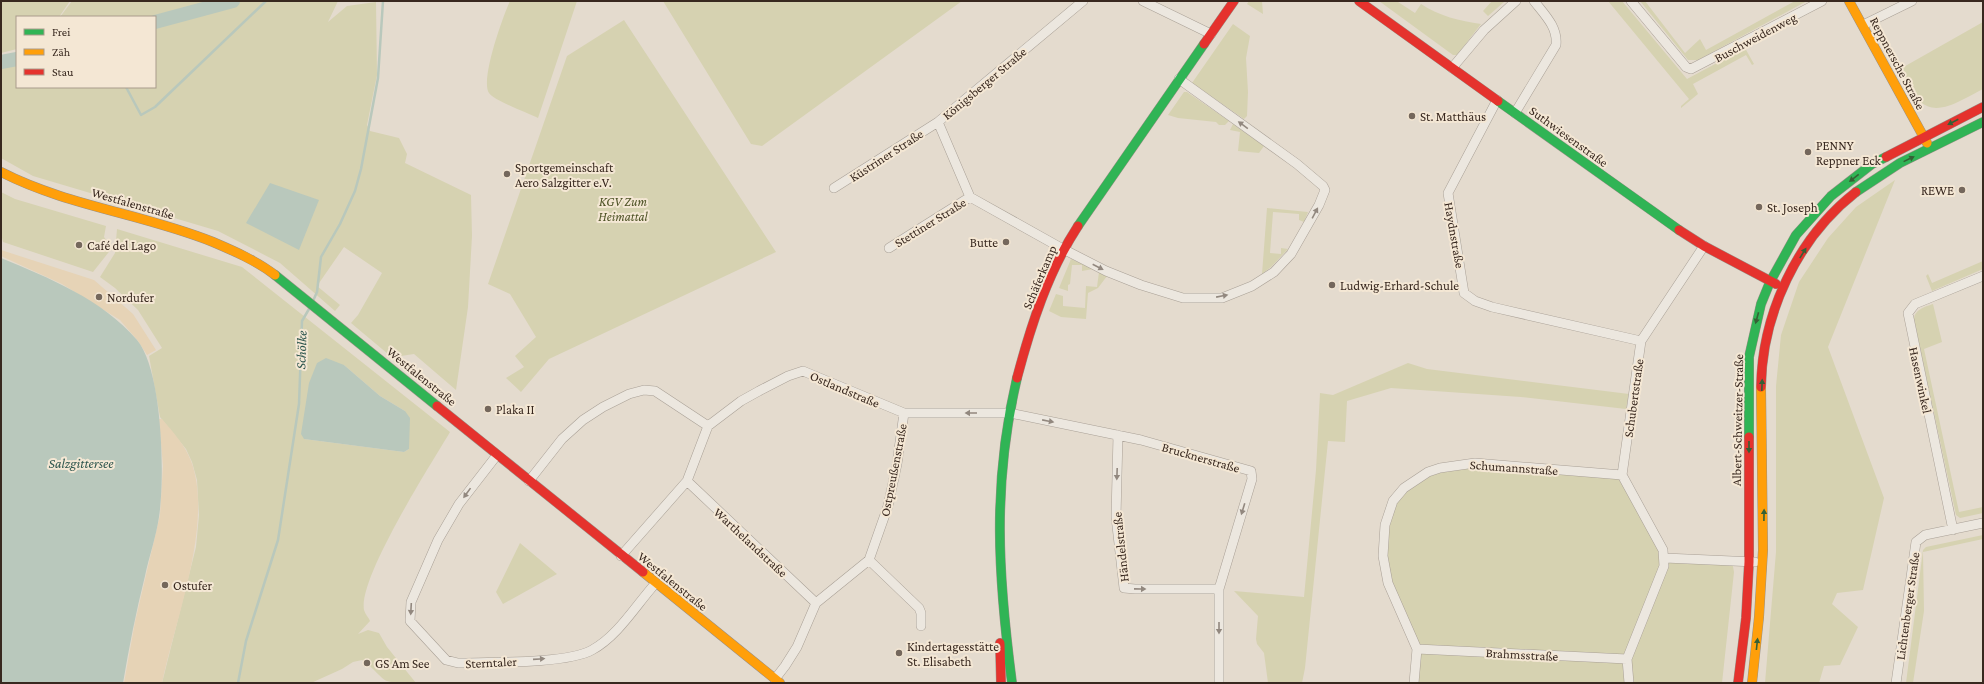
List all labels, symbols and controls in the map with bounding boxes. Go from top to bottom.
street label: Buschweidenweg [1712,9,1800,65]
street label: Reppnersche Straße [1867,14,1928,112]
legend [16,16,156,88]
text: Frei [52,25,70,39]
street label: Königsberger Straße [939,44,1030,123]
text: Zäh [52,45,71,59]
text: Stau [52,65,74,79]
street label: Suthwiesenstraße [1526,103,1611,170]
place label: St. Matthäus [1420,109,1486,124]
marker: St. Matthäus [1407,111,1417,121]
one-way arrow [1948,119,1959,125]
one-way arrow [1238,121,1249,130]
street label: Küstriner Straße [847,126,926,185]
place label: PENNY Reppner Eck [1816,138,1882,168]
marker: PENNY Reppner Eck [1803,147,1813,157]
one-way arrow [1903,156,1915,163]
place label: Sportgemeinschaft Aero Salzgitter e.V. [515,160,614,190]
marker: Sportgemeinschaft Aero Salzgitter e.V. [502,169,512,179]
one-way arrow [1849,173,1860,182]
place label: REWE [1921,183,1954,198]
street label: Westfalenstraße [90,185,176,223]
marker: REWE [1957,185,1967,195]
park label: KGV Zum Heimattal [598,194,649,224]
street label: Stettiner Straße [892,194,969,250]
place label: St. Joseph [1767,200,1818,215]
street label: Haydnstraße [1441,201,1468,270]
marker: St. Joseph [1754,202,1764,212]
one-way arrow [1312,207,1318,219]
place label: Butte [970,235,998,250]
marker: Butte [1001,237,1011,247]
place label: Café del Lago [87,238,156,253]
marker: Café del Lago [74,240,84,250]
street label: Schäferkamp [1019,243,1060,311]
one-way arrow [1799,248,1806,259]
one-way arrow [1092,264,1104,270]
place label: Ludwig-Erhard-Schule [1340,278,1459,293]
marker: Ludwig-Erhard-Schule [1327,280,1337,290]
place label: Nordufer [107,290,154,305]
marker: Nordufer [94,292,104,302]
one-way arrow [1216,293,1229,299]
one-way arrow [1754,312,1760,324]
water label: Schölke [292,330,310,370]
street label: Westfalenstraße [384,344,460,409]
street label: Hasenwinkel [1906,346,1935,415]
street label: Albert-Schweitzer-Straße [1729,353,1746,486]
street label: Schubertstraße [1621,358,1646,438]
street label: Ostlandstraße [808,368,882,411]
one-way arrow [1759,378,1765,391]
place label: Plaka II [496,402,534,417]
marker: Plaka II [483,404,493,414]
one-way arrow [964,410,977,416]
one-way arrow [1042,418,1054,424]
street label: Ostpreußenstraße [877,422,910,518]
street label: Brucknerstraße [1160,439,1242,476]
one-way arrow [1746,441,1752,454]
water label: Salzgittersee [48,455,114,471]
street label: Schumannstraße [1469,457,1559,478]
one-way arrow [1113,468,1120,480]
one-way arrow [463,488,471,499]
one-way arrow [1240,503,1246,515]
street label: Warthelandstraße [711,504,791,580]
one-way arrow [1761,508,1767,521]
street label: Händelstraße [1109,511,1132,583]
street label: Westfalenstraße [635,549,711,614]
street label: Lichtenberger Straße [1893,551,1923,661]
place label: Ostufer [173,578,213,593]
marker: Ostufer [160,580,170,590]
one-way arrow [1134,586,1147,592]
one-way arrow [407,603,414,615]
one-way arrow [1216,622,1222,635]
one-way arrow [1754,638,1760,650]
place label: Kindertagesstätte St. Elisabeth [907,639,999,669]
street label: Brahmsstraße [1485,645,1559,664]
marker: Kindertagesstätte St. Elisabeth [894,648,904,658]
street label: Sterntaler [465,654,518,671]
place label: GS Am See [375,656,430,671]
one-way arrow [533,656,545,663]
marker: GS Am See [362,658,372,668]

